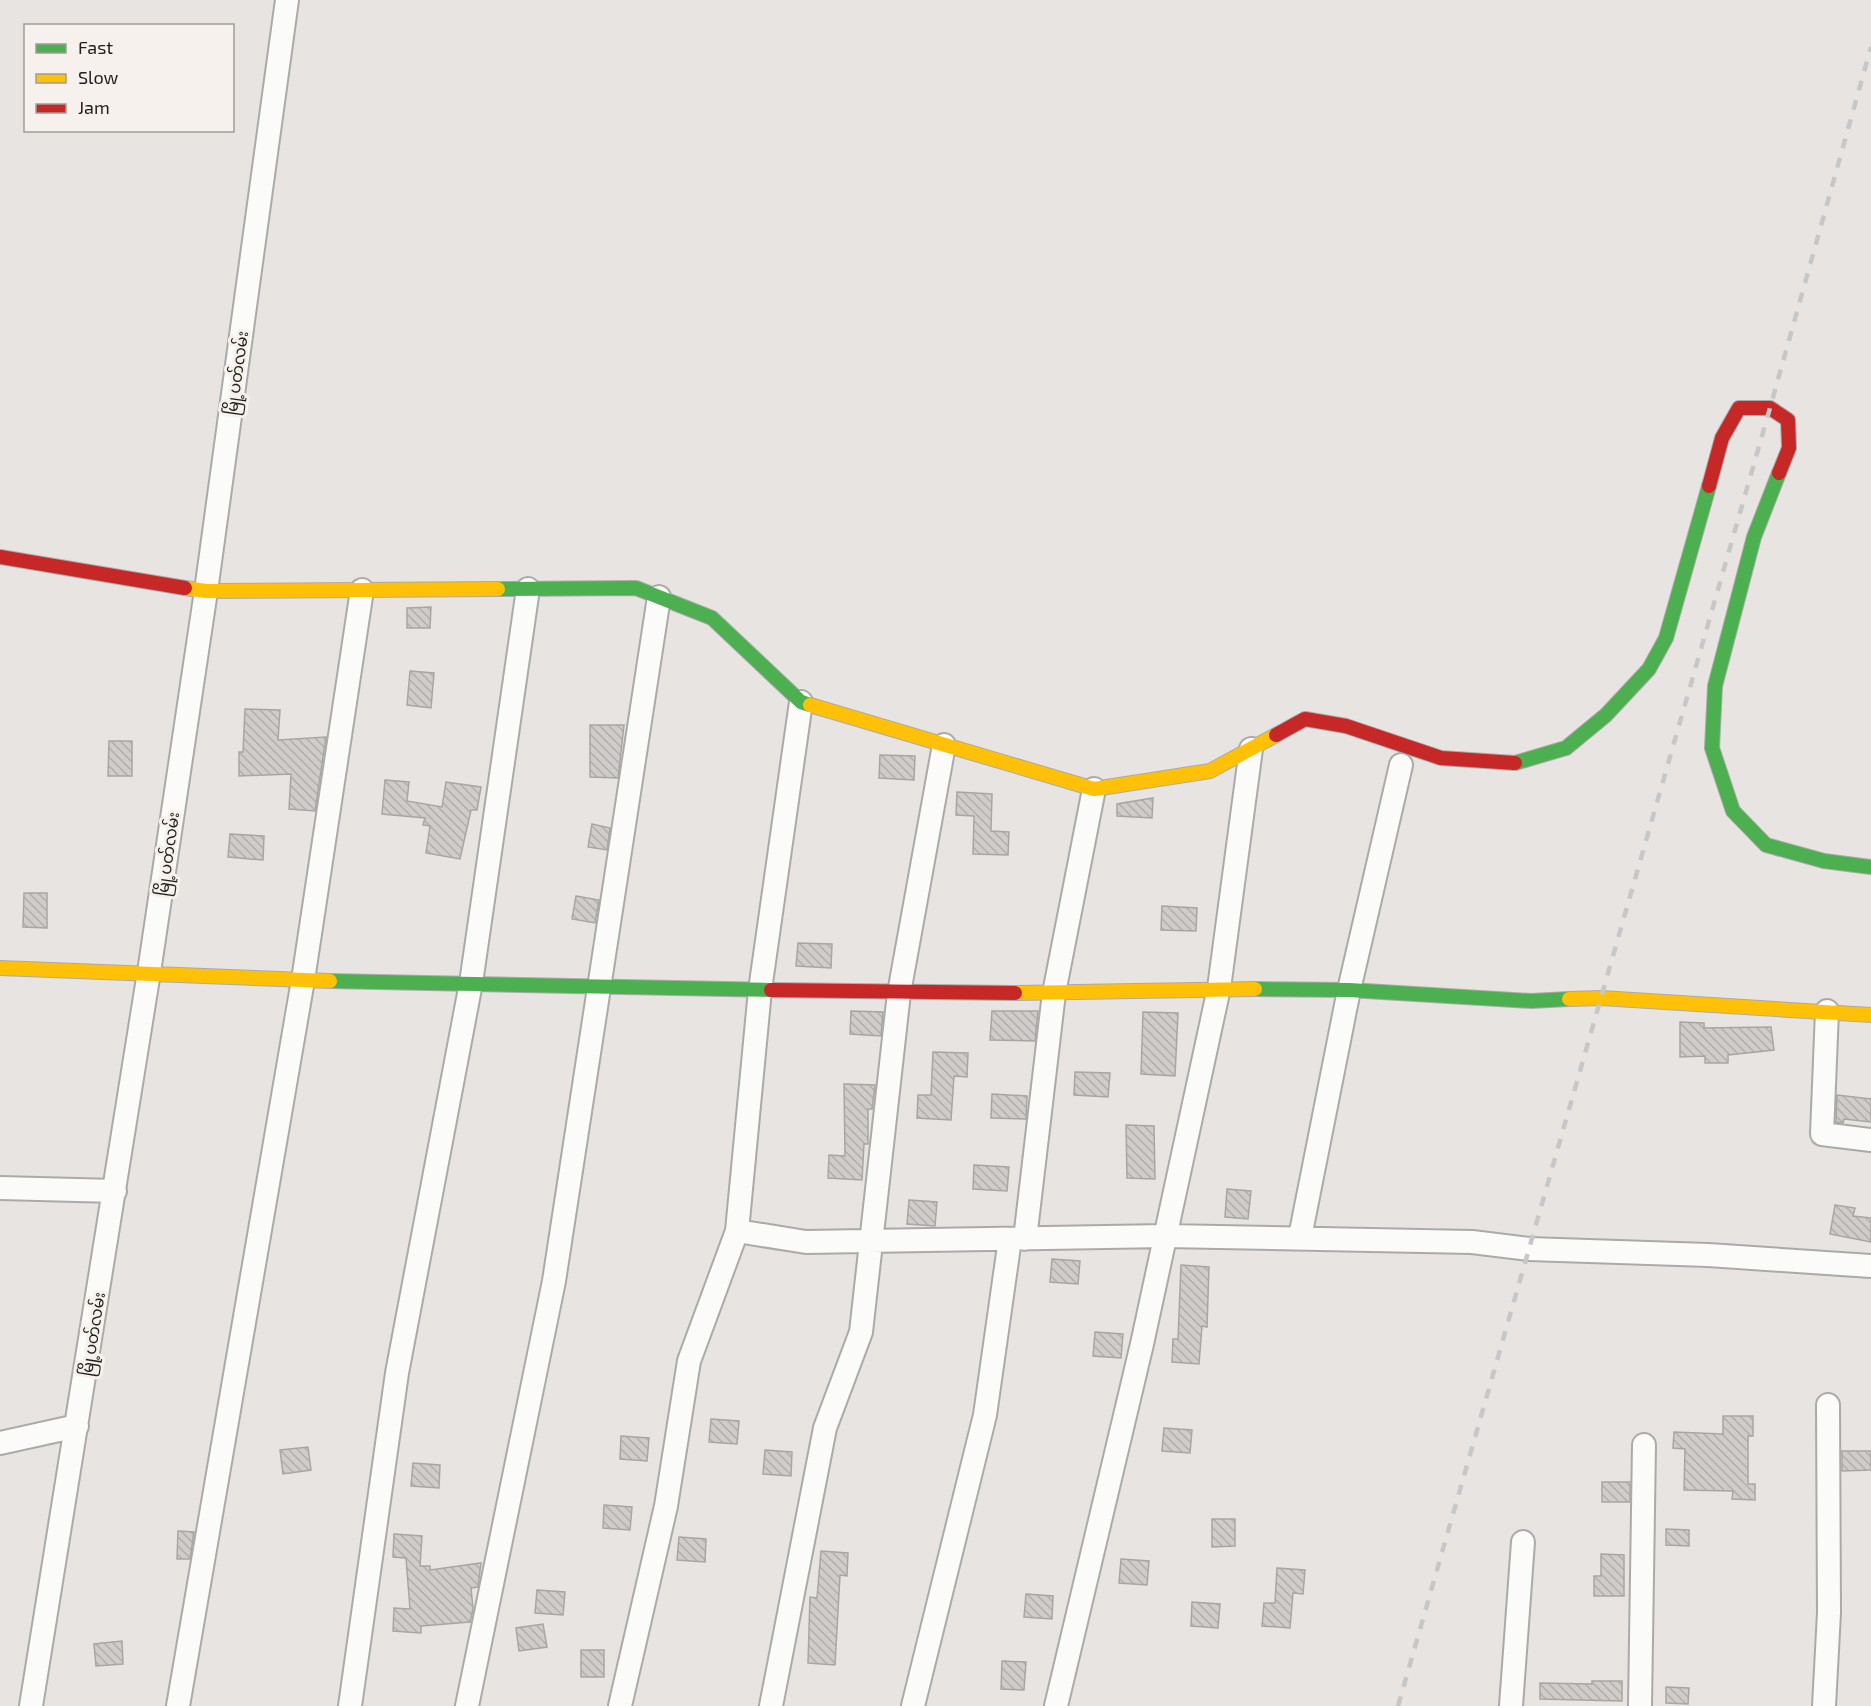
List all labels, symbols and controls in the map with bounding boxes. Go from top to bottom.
legend [24,24,234,132]
text: Fast [78,36,113,58]
text: Slow [78,66,119,88]
text: Jam [78,96,110,118]
street label: မြို့ပတ်လမ်း [220,329,256,417]
street label: မြို့ပတ်လမ်း [151,810,187,898]
street label: မြို့ပတ်လမ်း [75,1290,113,1378]

